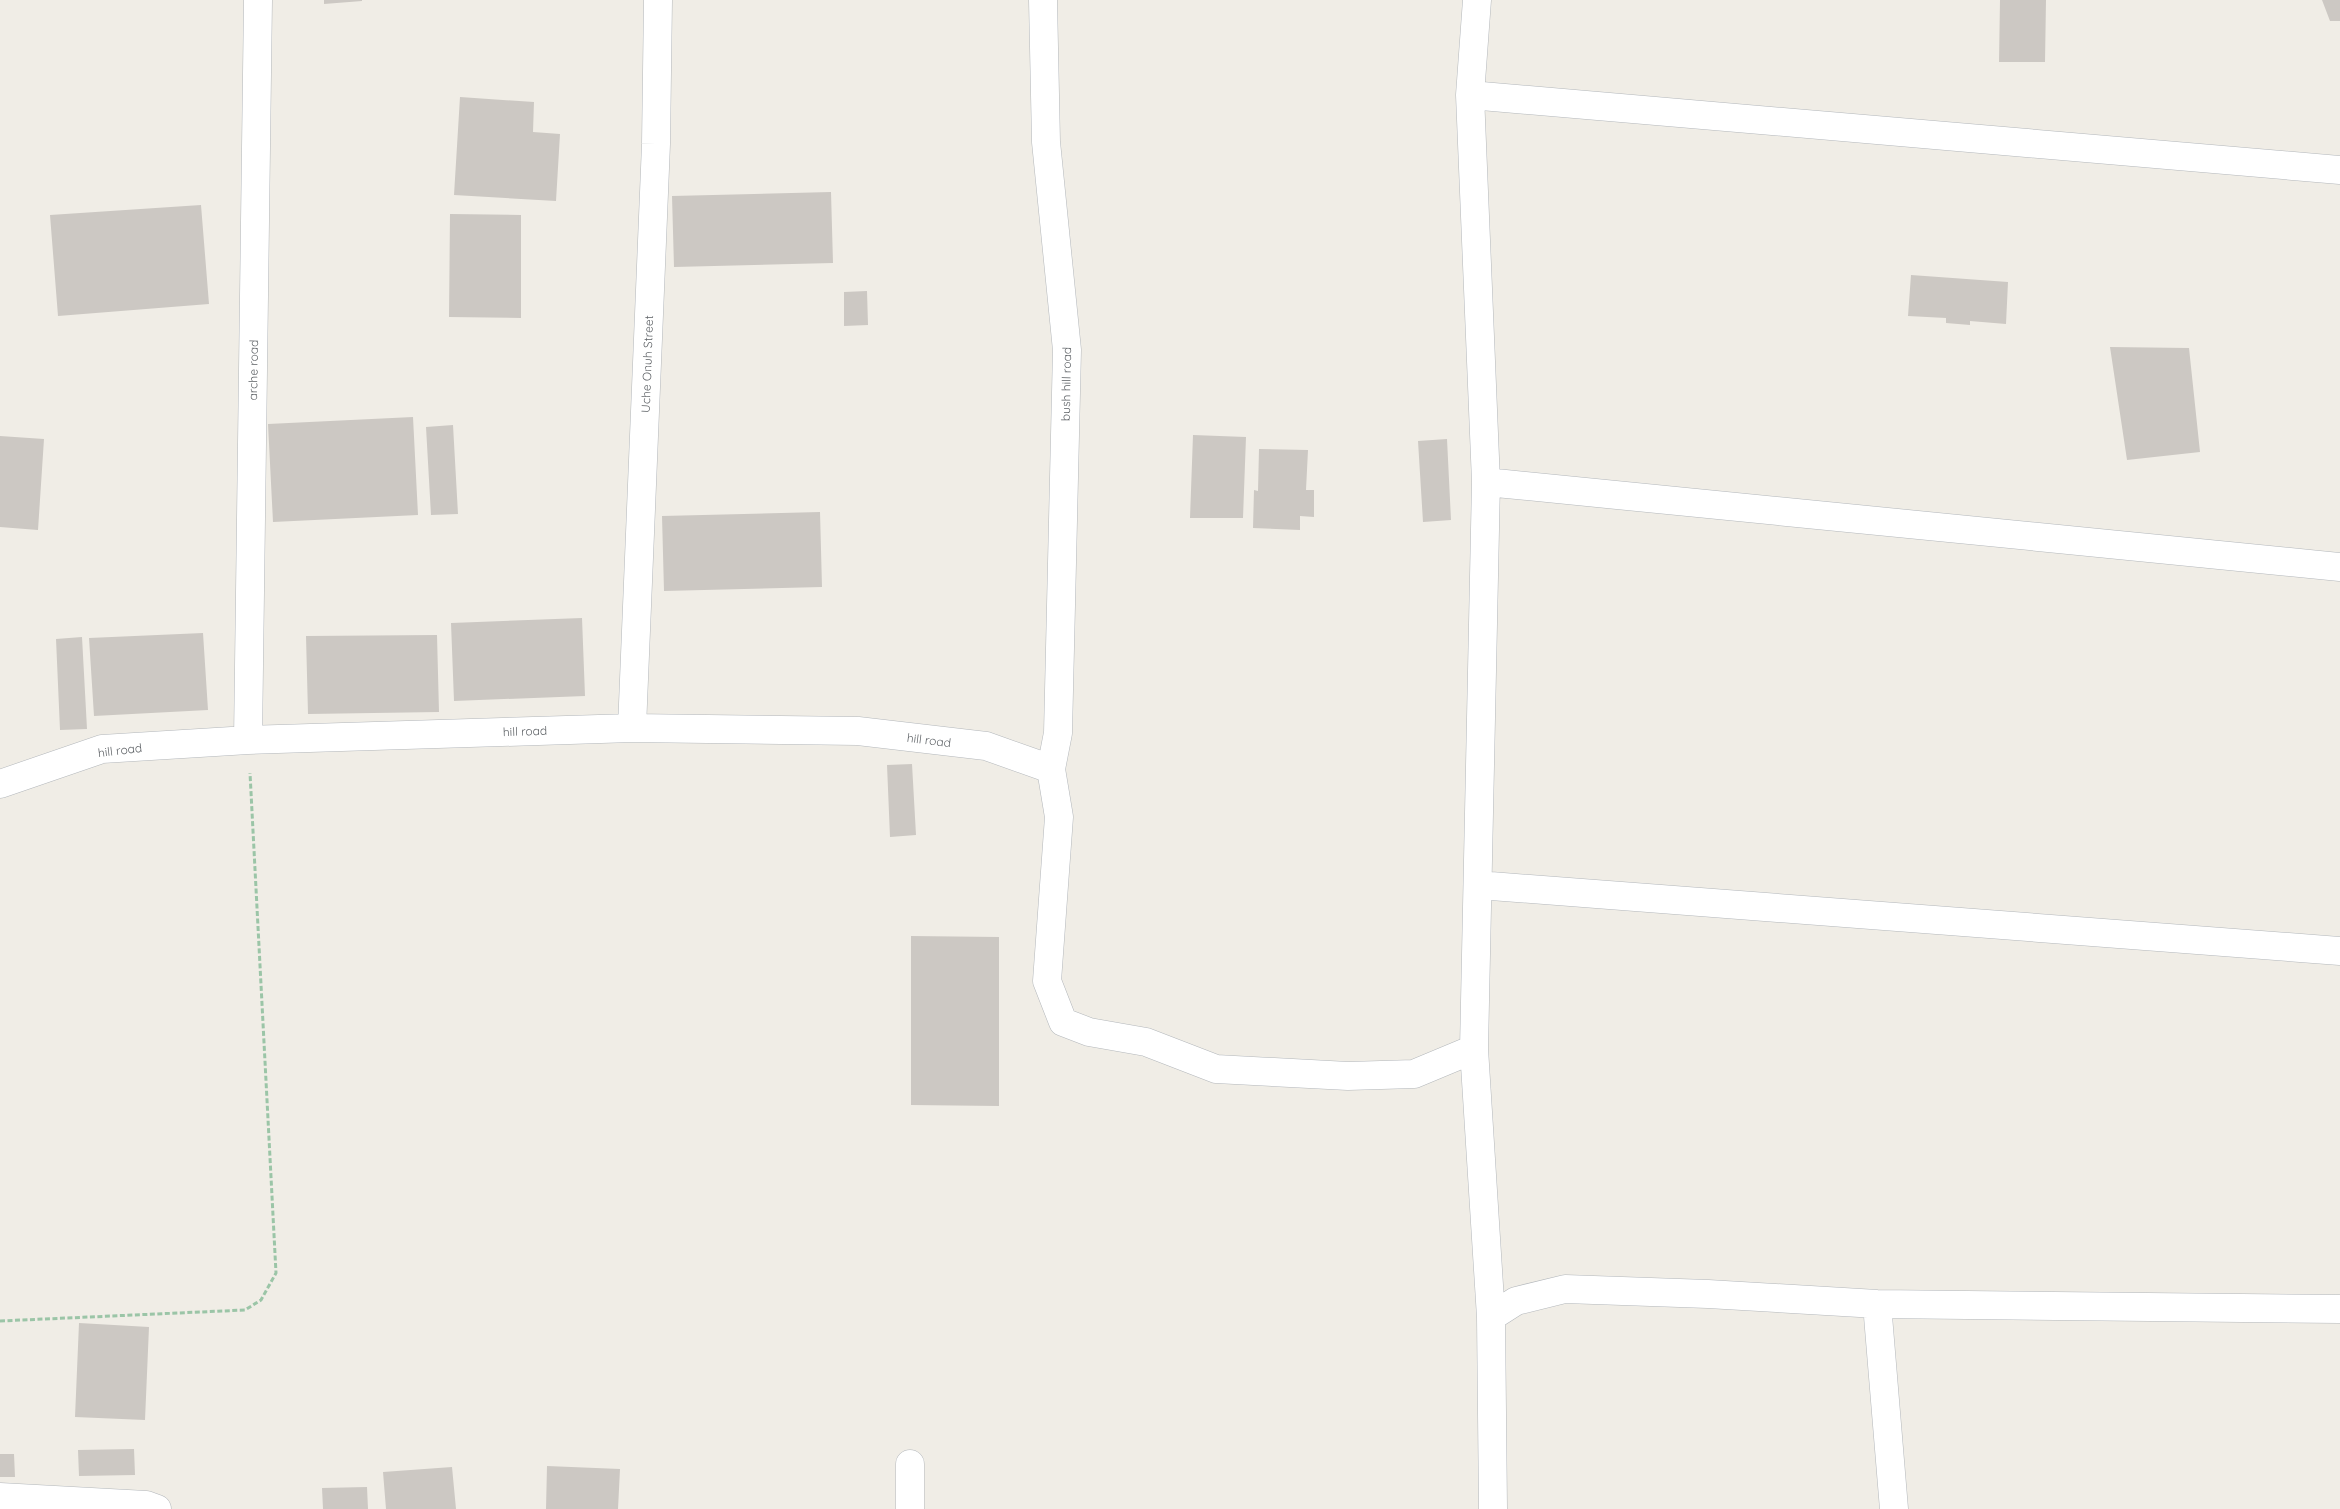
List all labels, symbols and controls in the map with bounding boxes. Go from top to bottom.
street label: Uche Onuh Street [638,315,656,413]
street label: arche road [245,339,261,401]
street label: bush hill road [1058,347,1074,421]
street label: hill road [503,723,547,739]
street label: hill road [906,730,952,750]
street label: hill road [97,740,143,760]

